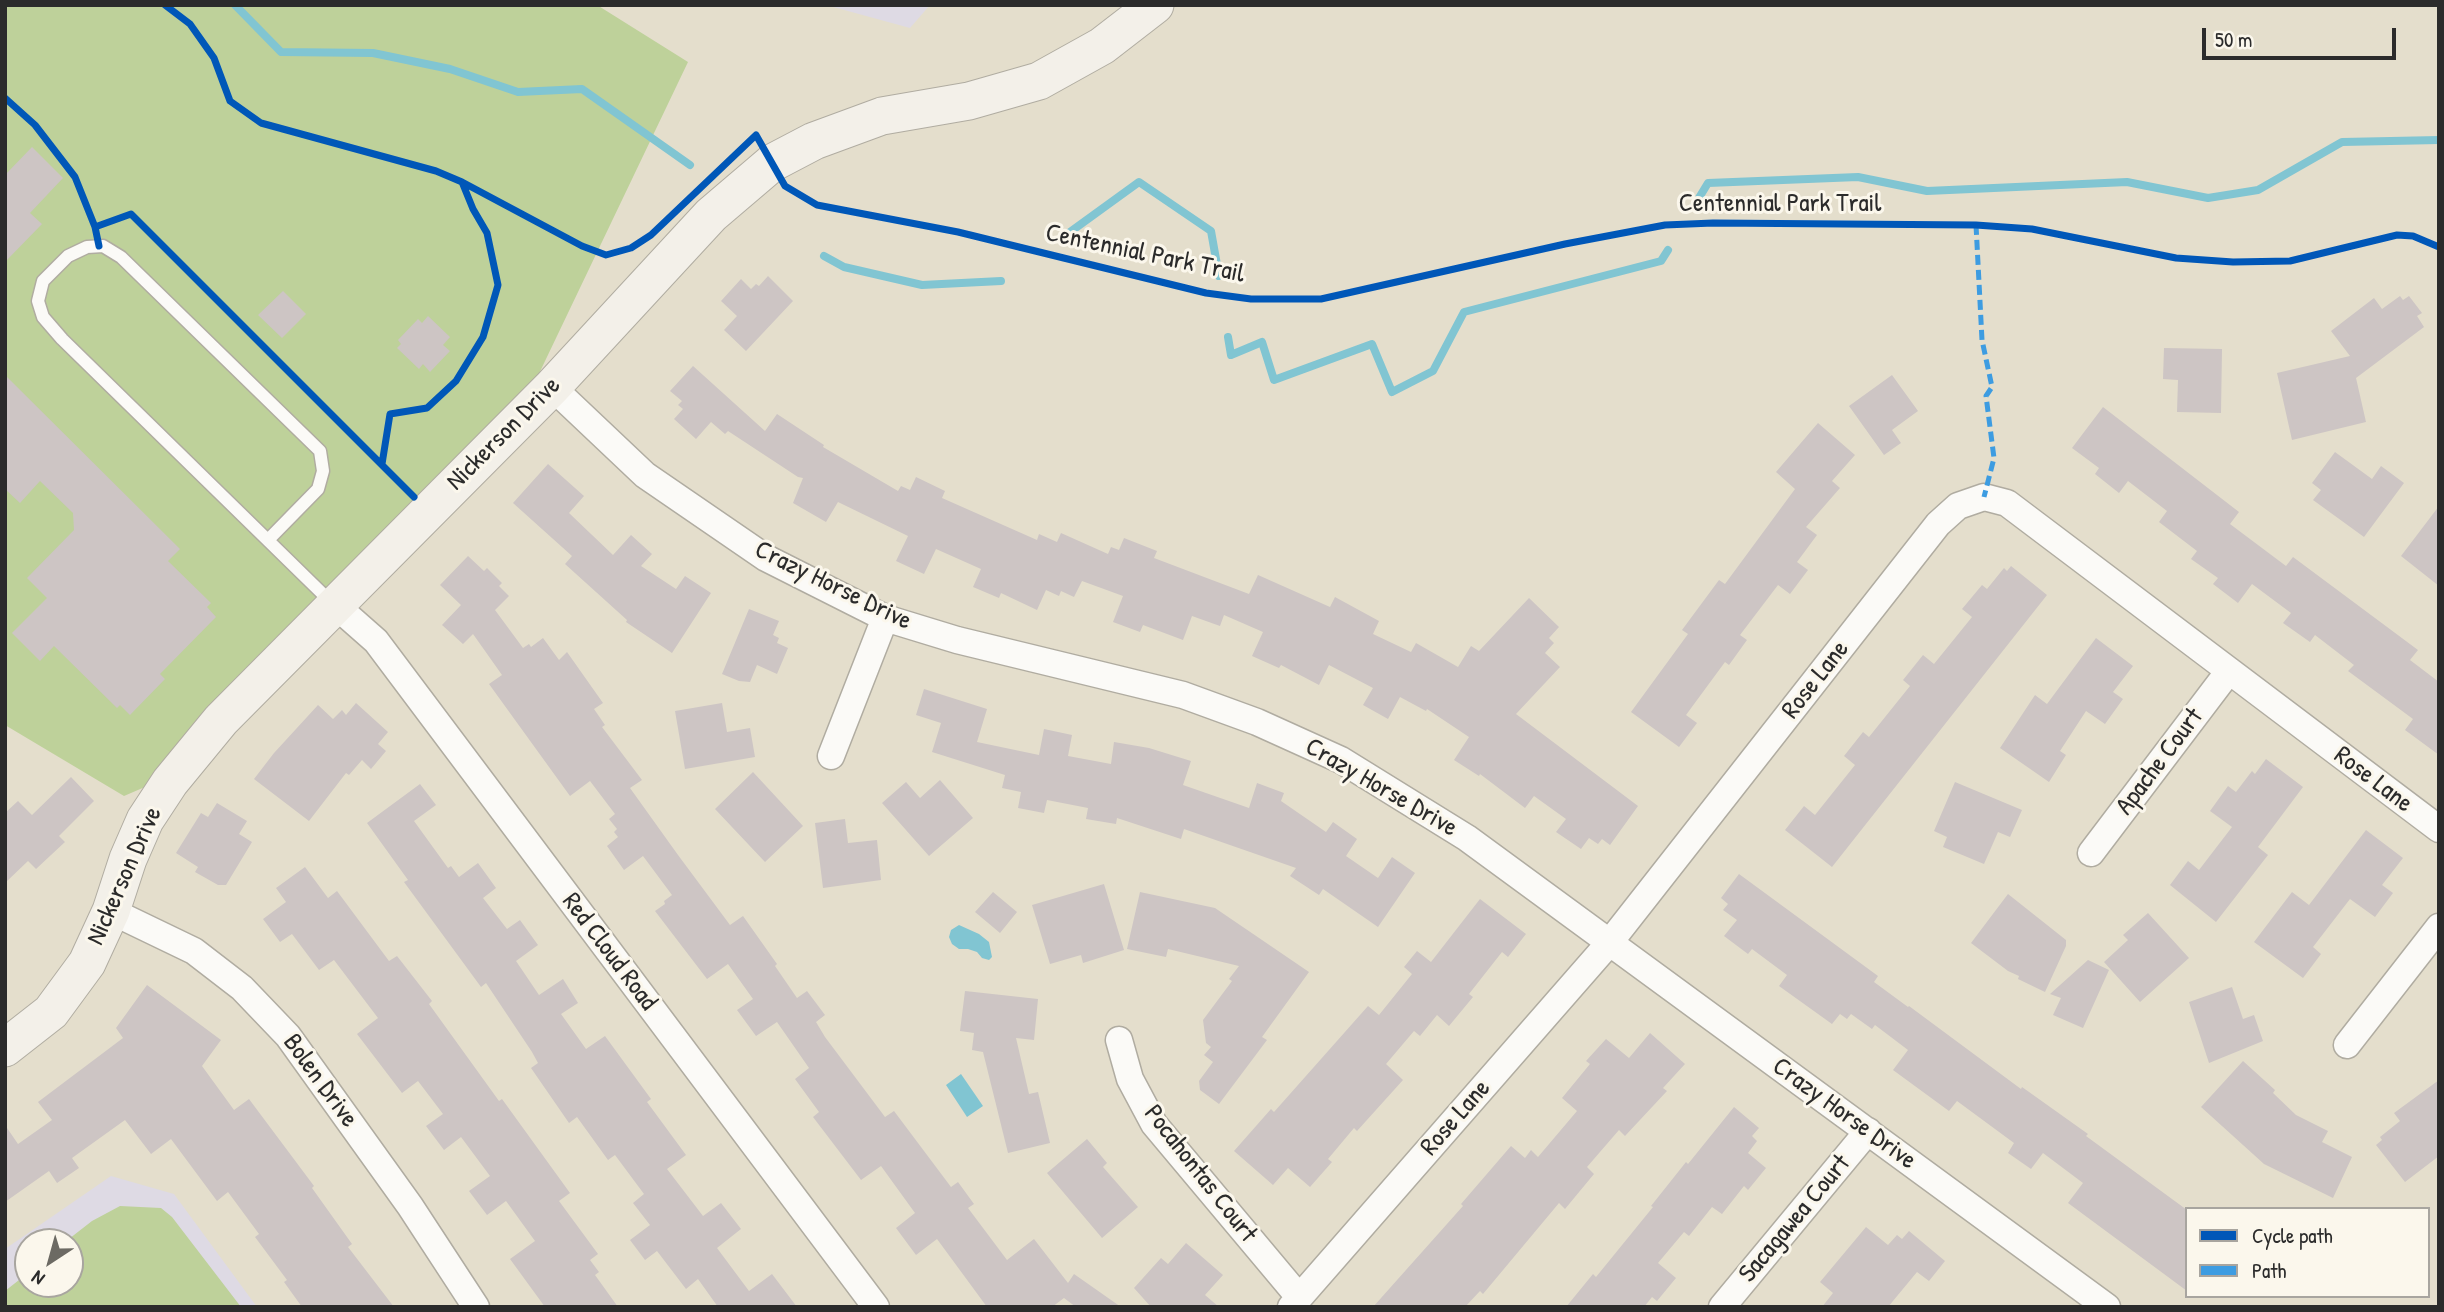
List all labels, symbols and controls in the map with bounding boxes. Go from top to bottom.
scale bar [2206,14,2400,58]
text: 50 m [2215,25,2252,54]
street label: Centennial Park Trail [1679,188,1881,220]
street label: Centennial Park Trail [1043,218,1247,290]
street label: Nickerson Drive [441,371,567,497]
street label: Crazy Horse Drive [750,535,916,637]
street label: Rose Lane [1776,635,1856,725]
street label: Apache Court [2110,703,2210,821]
street label: Crazy Horse Drive [1299,732,1463,844]
street label: Rose Lane [2327,740,2419,820]
street label: Nickerson Drive [81,802,169,950]
street label: Red Cloud Road [555,887,663,1017]
street label: Bolen Drive [276,1028,364,1134]
street label: Crazy Horse Drive [1766,1051,1922,1177]
street label: Rose Lane [1415,1074,1497,1162]
street label: Pocahontas Court [1137,1099,1263,1249]
street label: Sacagawea Court [1733,1149,1857,1289]
legend [2185,1207,2430,1298]
text: Cycle path [2252,1221,2333,1250]
north arrow [14,1228,84,1298]
text: Path [2252,1256,2286,1285]
text: N [26,1265,50,1292]

